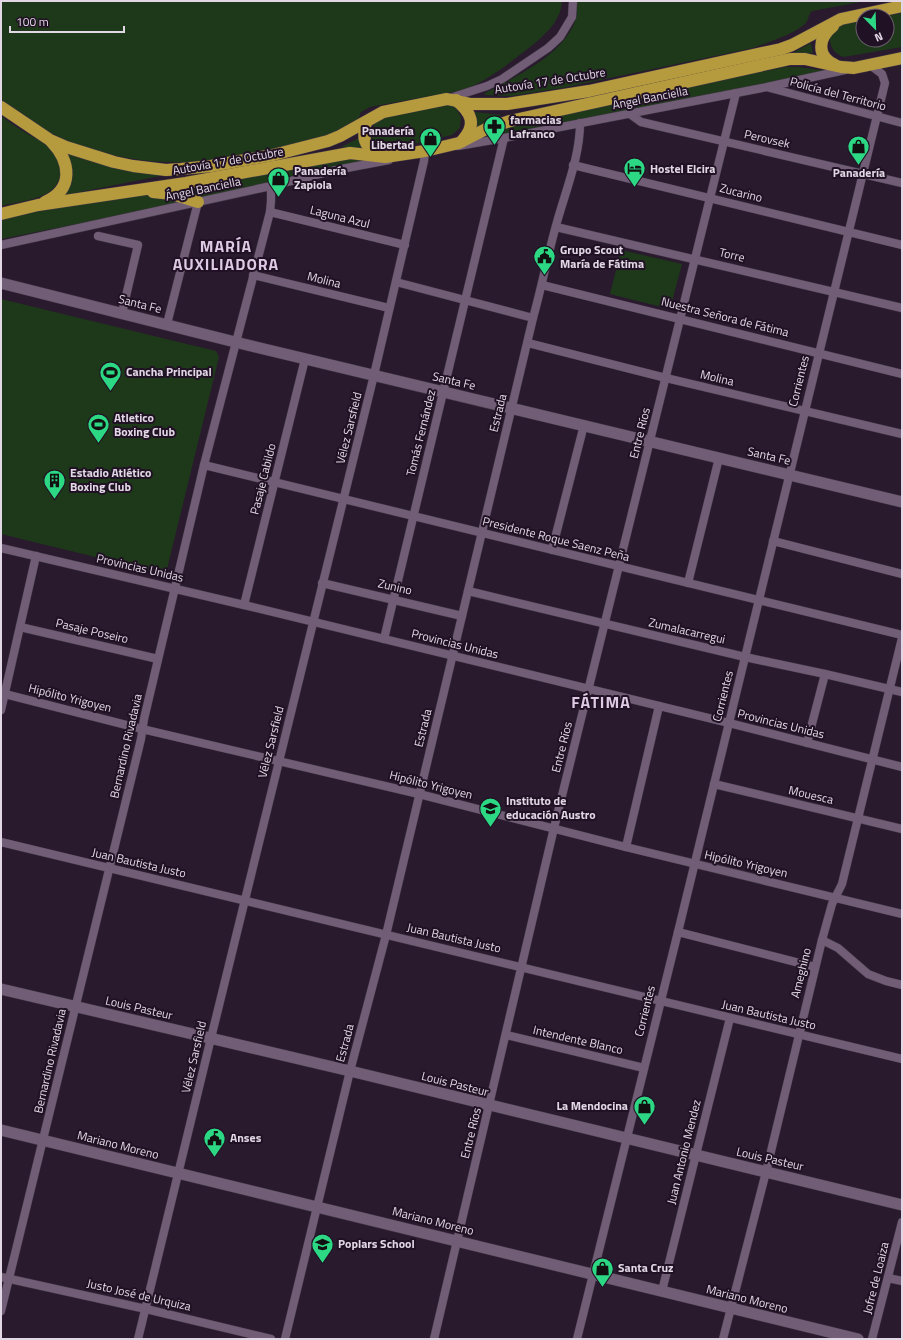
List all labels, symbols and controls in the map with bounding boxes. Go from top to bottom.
scale bar [10,8,124,34]
north arrow [855,8,895,48]
text: 100 m [16,12,49,31]
text: N [872,28,886,46]
street label: Autovía 17 de Octubre [493,62,607,99]
street label: Policía del Territorio [788,72,888,116]
street label: Ángel Banciella [611,81,689,114]
place label: farmacias Lafranco [510,110,562,143]
pharmacy icon: farmacias Lafranco [482,114,508,147]
place label: Panadería Libertad [362,121,414,154]
street label: Perovsek [742,124,792,153]
shop icon: Panadería Libertad [417,125,443,158]
shop icon: Panadería [846,133,872,166]
street label: Autovía 17 de Octubre [171,141,285,180]
hotel icon: Hostel Elcira [621,156,647,189]
place label: Hostel Elcira [650,159,715,178]
place label: Panadería Zapiola [294,161,346,194]
place label: Panadería [833,163,885,182]
shop icon: Panadería Zapiola [265,165,291,198]
street label: Ángel Banciella [163,171,242,206]
street label: Zucarino [718,178,765,207]
street label: Laguna Azul [308,200,372,233]
district label: MARÍA AUXILIADORA [173,234,279,276]
place label: Grupo Scout María de Fátima [560,240,644,273]
street label: Torre [717,242,747,267]
public building icon: Grupo Scout María de Fátima [531,244,557,277]
street label: Molina [305,266,343,293]
street label: Santa Fe [116,289,164,318]
street label: Nuestra Señora de Fátima [659,291,791,342]
street label: Corrientes [783,353,814,408]
sports icon: Cancha Principal [97,359,123,392]
place label: Cancha Principal [126,362,212,381]
street label: Molina [698,364,736,391]
street label: Santa Fe [431,366,478,395]
street label: Tomás Fernández [401,387,440,478]
street label: Vélez Sarsfield [330,390,367,466]
street label: Estrada [484,392,511,434]
street label: Entre Ríos [624,405,655,460]
place label: Atletico Boxing Club [114,408,175,441]
sports icon: Atletico Boxing Club [86,412,112,445]
street label: Pasaje Cabildo [244,441,281,517]
street label: Santa Fe [746,441,793,470]
place label: Estadio Atlético Boxing Club [70,463,152,496]
building icon: Estadio Atlético Boxing Club [42,467,68,500]
street label: Presidente Roque Saenz Peña [481,511,632,566]
street label: Provincias Unidas [95,548,186,587]
street label: Zunino [376,573,414,600]
street label: Zumalacarregui [647,612,727,649]
street label: Pasaje Poseiro [54,613,130,648]
street label: Provincias Unidas [410,624,501,664]
street label: Corrientes [707,668,738,723]
street label: Hipólito Yrigoyen [27,678,114,717]
district label: FÁTIMA [571,690,631,714]
street label: Bernardino Rivadavia [104,692,147,800]
street label: Vélez Sarsfield [252,704,289,780]
street label: Provincias Unidas [736,704,827,744]
street label: Estrada [409,707,436,749]
street label: Entre Ríos [546,719,577,774]
street label: Hipólito Yrigoyen [388,765,475,804]
street label: Mouesca [787,780,835,809]
place label: Instituto de educación Austro [506,791,596,824]
school or university icon: Instituto de educación Austro [477,795,503,828]
street label: Juan Bautista Justo [90,842,188,883]
street label: Hipólito Yrigoyen [703,845,790,882]
street label: Juan Bautista Justo [405,917,503,958]
street label: Ameghino [785,946,816,1000]
street label: Corrientes [629,983,660,1038]
street label: Louis Pasteur [104,991,175,1024]
street label: Juan Bautista Justo [720,994,818,1035]
street label: Bernardino Rivadavia [28,1007,71,1115]
street label: Vélez Sarsfield [176,1019,211,1095]
street label: Intendente Blanco [531,1020,625,1059]
street label: Estrada [330,1022,359,1064]
street label: Louis Pasteur [419,1066,491,1101]
shop icon: La Mendocina [631,1093,657,1126]
place label: La Mendocina [556,1096,628,1115]
street label: Juan Antonio Mendez [661,1097,706,1206]
street label: Entre Ríos [455,1105,486,1160]
street label: Mariano Moreno [75,1125,161,1164]
public building icon: Anses [201,1125,227,1158]
place label: Anses [230,1128,262,1147]
street label: Louis Pasteur [735,1142,806,1175]
street label: Mariano Moreno [390,1201,476,1240]
school or university icon: Poplars School [310,1231,336,1264]
place label: Poplars School [338,1234,415,1253]
street label: Jofre de Loaiza [857,1240,894,1316]
shop icon: Santa Cruz [589,1255,615,1288]
place label: Santa Cruz [618,1258,674,1277]
street label: Justo José de Urquiza [85,1273,193,1316]
street label: Mariano Moreno [704,1279,790,1318]

